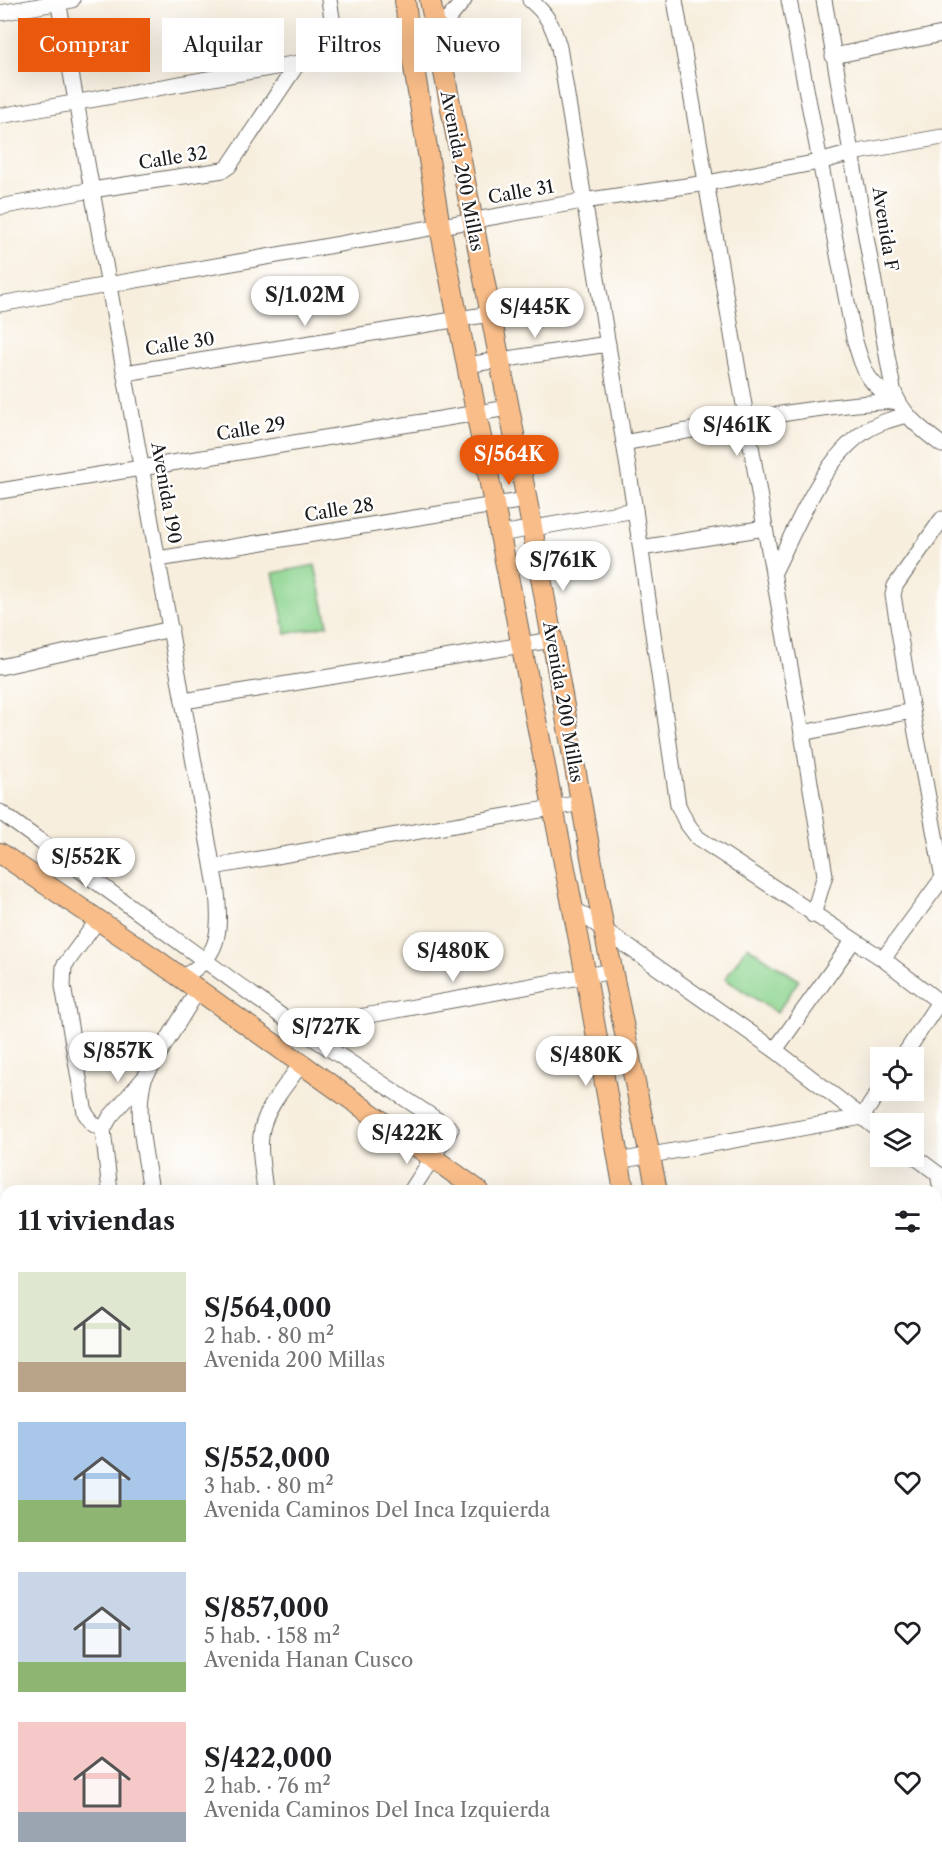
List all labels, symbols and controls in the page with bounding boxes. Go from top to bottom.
chip: Comprar [18,18,150,72]
chip: Alquilar [162,18,284,72]
chip: Filtros [296,18,402,72]
chip: Nuevo [414,18,521,72]
street label: Avenida 200 Millas [435,88,488,253]
street label: Calle 32 [137,142,209,174]
street label: Calle 31 [486,175,556,209]
street label: Avenida F [867,184,903,273]
pin: S/1.02M [250,276,360,327]
text: S/1.02M [265,283,345,307]
pin: S/445K [486,288,584,339]
text: S/445K [500,295,570,319]
street label: Calle 30 [144,328,216,360]
pin: S/461K [688,406,786,457]
street label: Calle 29 [215,413,287,445]
text: S/461K [703,413,771,437]
pin: S/564K [460,435,558,486]
street label: Avenida 190 [146,439,186,546]
text: S/564K [474,442,544,466]
street label: Calle 28 [303,494,375,526]
pin: S/761K [514,541,612,592]
text: S/761K [530,548,596,572]
street label: Avenida 200 Millas [538,619,588,784]
pin: S/552K [37,838,135,889]
text: S/552K [51,845,121,869]
pin: S/480K [404,932,502,983]
text: S/480K [417,939,489,963]
pin: S/727K [277,1008,375,1059]
text: S/727K [292,1015,360,1039]
pin: S/857K [69,1032,167,1083]
pin: S/480K [537,1036,635,1087]
text: S/857K [83,1039,153,1063]
text: S/480K [550,1043,622,1067]
map controls [870,1047,924,1167]
button: locate [870,1047,924,1101]
button: layers [870,1113,924,1167]
pin: S/422K [358,1114,456,1165]
text: S/422K [371,1121,443,1145]
text: 11 viviendas [18,1205,175,1237]
icon: filters [891,1205,924,1238]
text: S/564,000 [204,1292,332,1324]
icon: home [66,1296,138,1368]
icon: heart [891,1316,924,1349]
text: 2 hab. · 80 m² [204,1324,334,1348]
text: Avenida 200 Millas [204,1348,385,1372]
text: S/552,000 [204,1442,330,1474]
icon: home [66,1446,138,1518]
icon: heart [891,1466,924,1499]
text: 3 hab. · 80 m² [204,1474,334,1498]
text: Avenida Caminos Del Inca Izquierda [204,1498,550,1522]
text: S/857,000 [204,1592,329,1624]
icon: home [66,1596,138,1668]
icon: heart [891,1616,924,1649]
text: 5 hab. · 158 m² [204,1624,340,1648]
text: Avenida Hanan Cusco [204,1648,413,1672]
text: S/422,000 [204,1742,332,1774]
icon: home [66,1746,138,1818]
icon: heart [891,1766,924,1799]
text: 2 hab. · 76 m² [204,1774,331,1798]
text: Avenida Caminos Del Inca Izquierda [204,1798,550,1822]

